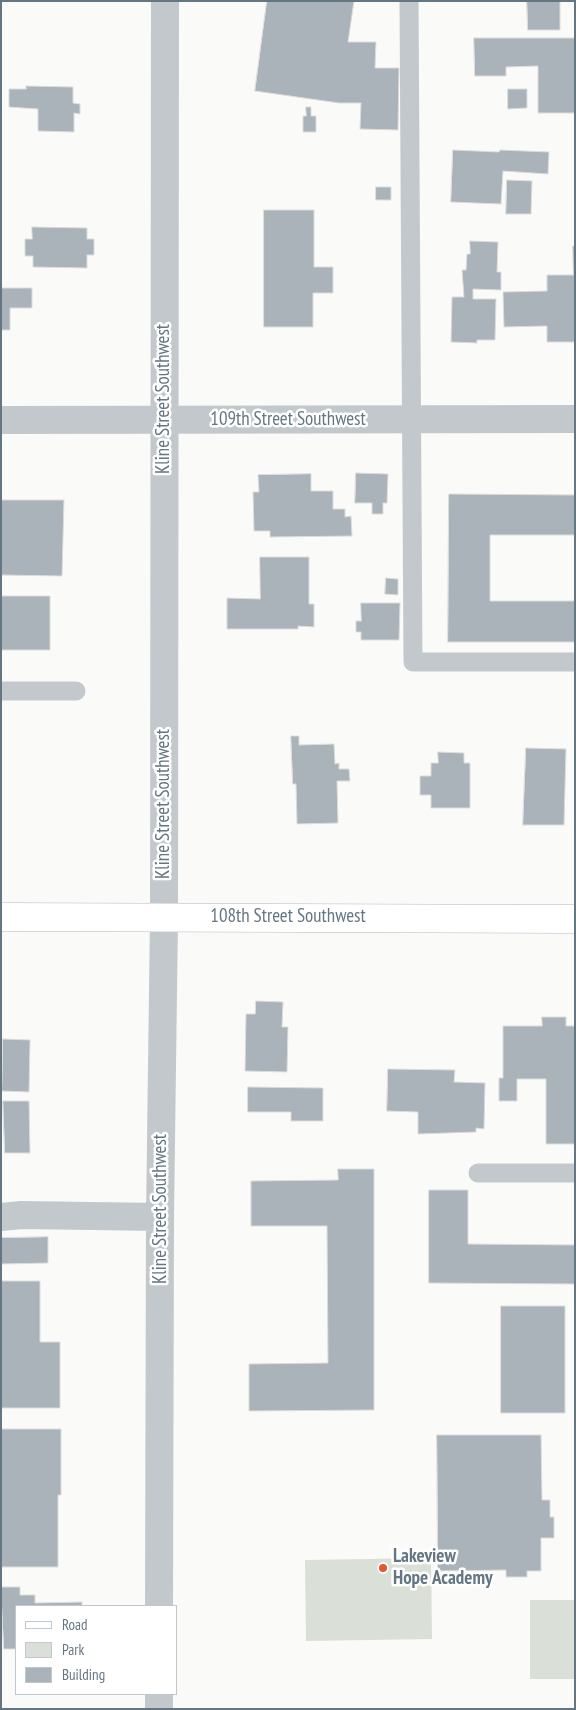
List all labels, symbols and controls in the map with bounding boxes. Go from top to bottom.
street label: Kline Street Southwest [153,324,175,474]
street label: 109th Street Southwest [210,409,366,431]
street label: Kline Street Southwest [153,729,175,879]
street label: 108th Street Southwest [210,906,366,928]
street label: Kline Street Southwest [150,1134,172,1284]
place label: Lakeview Hope Academy [393,1546,493,1590]
marker: Lakeview Hope Academy [377,1562,389,1574]
legend [15,1605,178,1695]
text: Road [62,1615,88,1634]
text: Park [62,1640,84,1659]
text: Building [62,1665,105,1684]

